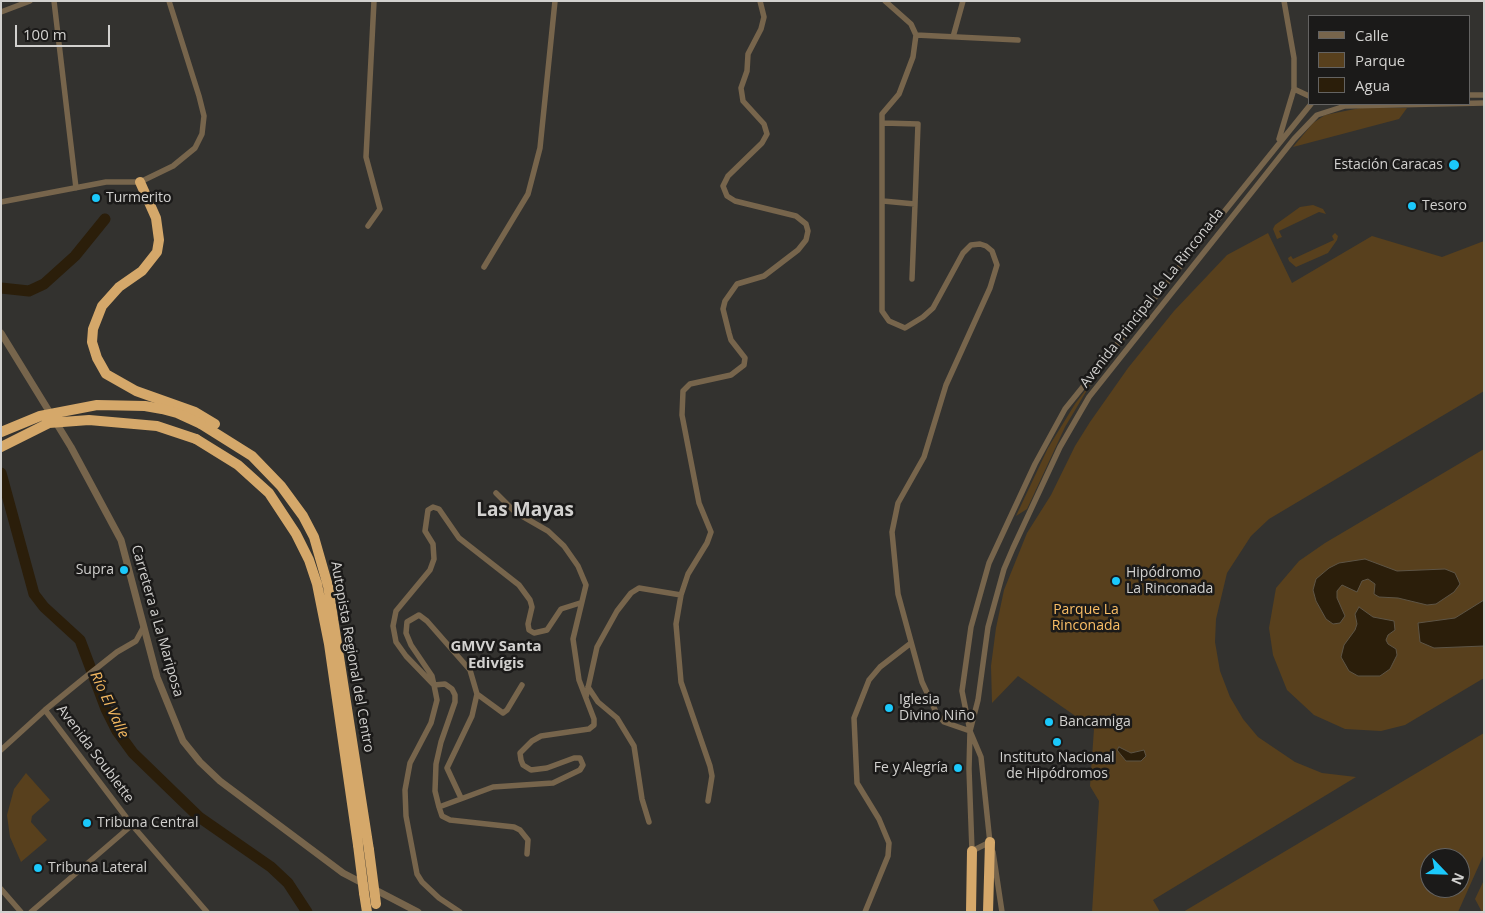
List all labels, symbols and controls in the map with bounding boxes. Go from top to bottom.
scale bar [18,15,112,47]
legend [1308,15,1470,105]
text: 100 m [23,24,67,44]
text: Calle [1355,25,1389,45]
text: Parque [1355,50,1405,70]
text: Agua [1355,75,1390,95]
place label: Estación Caracas [1334,157,1443,173]
marker: Estación Caracas [1447,158,1461,172]
place label: Turmerito [106,190,172,206]
marker: Turmerito [90,192,102,204]
place label: Tesoro [1422,198,1467,214]
marker: Tesoro [1406,200,1418,212]
street label: Avenida Principal de La Rinconada [1077,205,1227,391]
district label: Las Mayas [476,500,574,522]
street label: Carretera a La Mariposa [127,543,187,699]
street label: Autopista Regional del Centro [327,560,377,754]
place label: Supra [76,562,114,578]
marker: Supra [118,564,130,576]
place label: Hipódromo La Rinconada [1126,565,1213,598]
marker: Hipódromo La Rinconada [1110,575,1122,587]
park label: Parque La Rinconada [1052,602,1120,634]
district label: GMVV Santa Edivígis [450,638,542,673]
water label: Río El Valle [86,669,132,741]
place label: Iglesia Divino Niño [899,692,975,724]
street label: Avenida Soublette [53,702,137,806]
marker: Iglesia Divino Niño [883,702,895,714]
place label: Bancamiga [1059,714,1131,730]
marker: Bancamiga [1043,716,1055,728]
marker: Instituto Nacional de Hipódromos [1051,736,1063,748]
place label: Instituto Nacional de Hipódromos [999,750,1115,782]
place label: Fe y Alegría [874,760,948,776]
marker: Fe y Alegría [952,762,964,774]
place label: Tribuna Central [97,815,198,831]
marker: Tribuna Central [81,817,93,829]
north arrow [1420,848,1470,898]
place label: Tribuna Lateral [48,860,147,876]
marker: Tribuna Lateral [32,862,44,874]
text: N [1447,870,1469,888]

